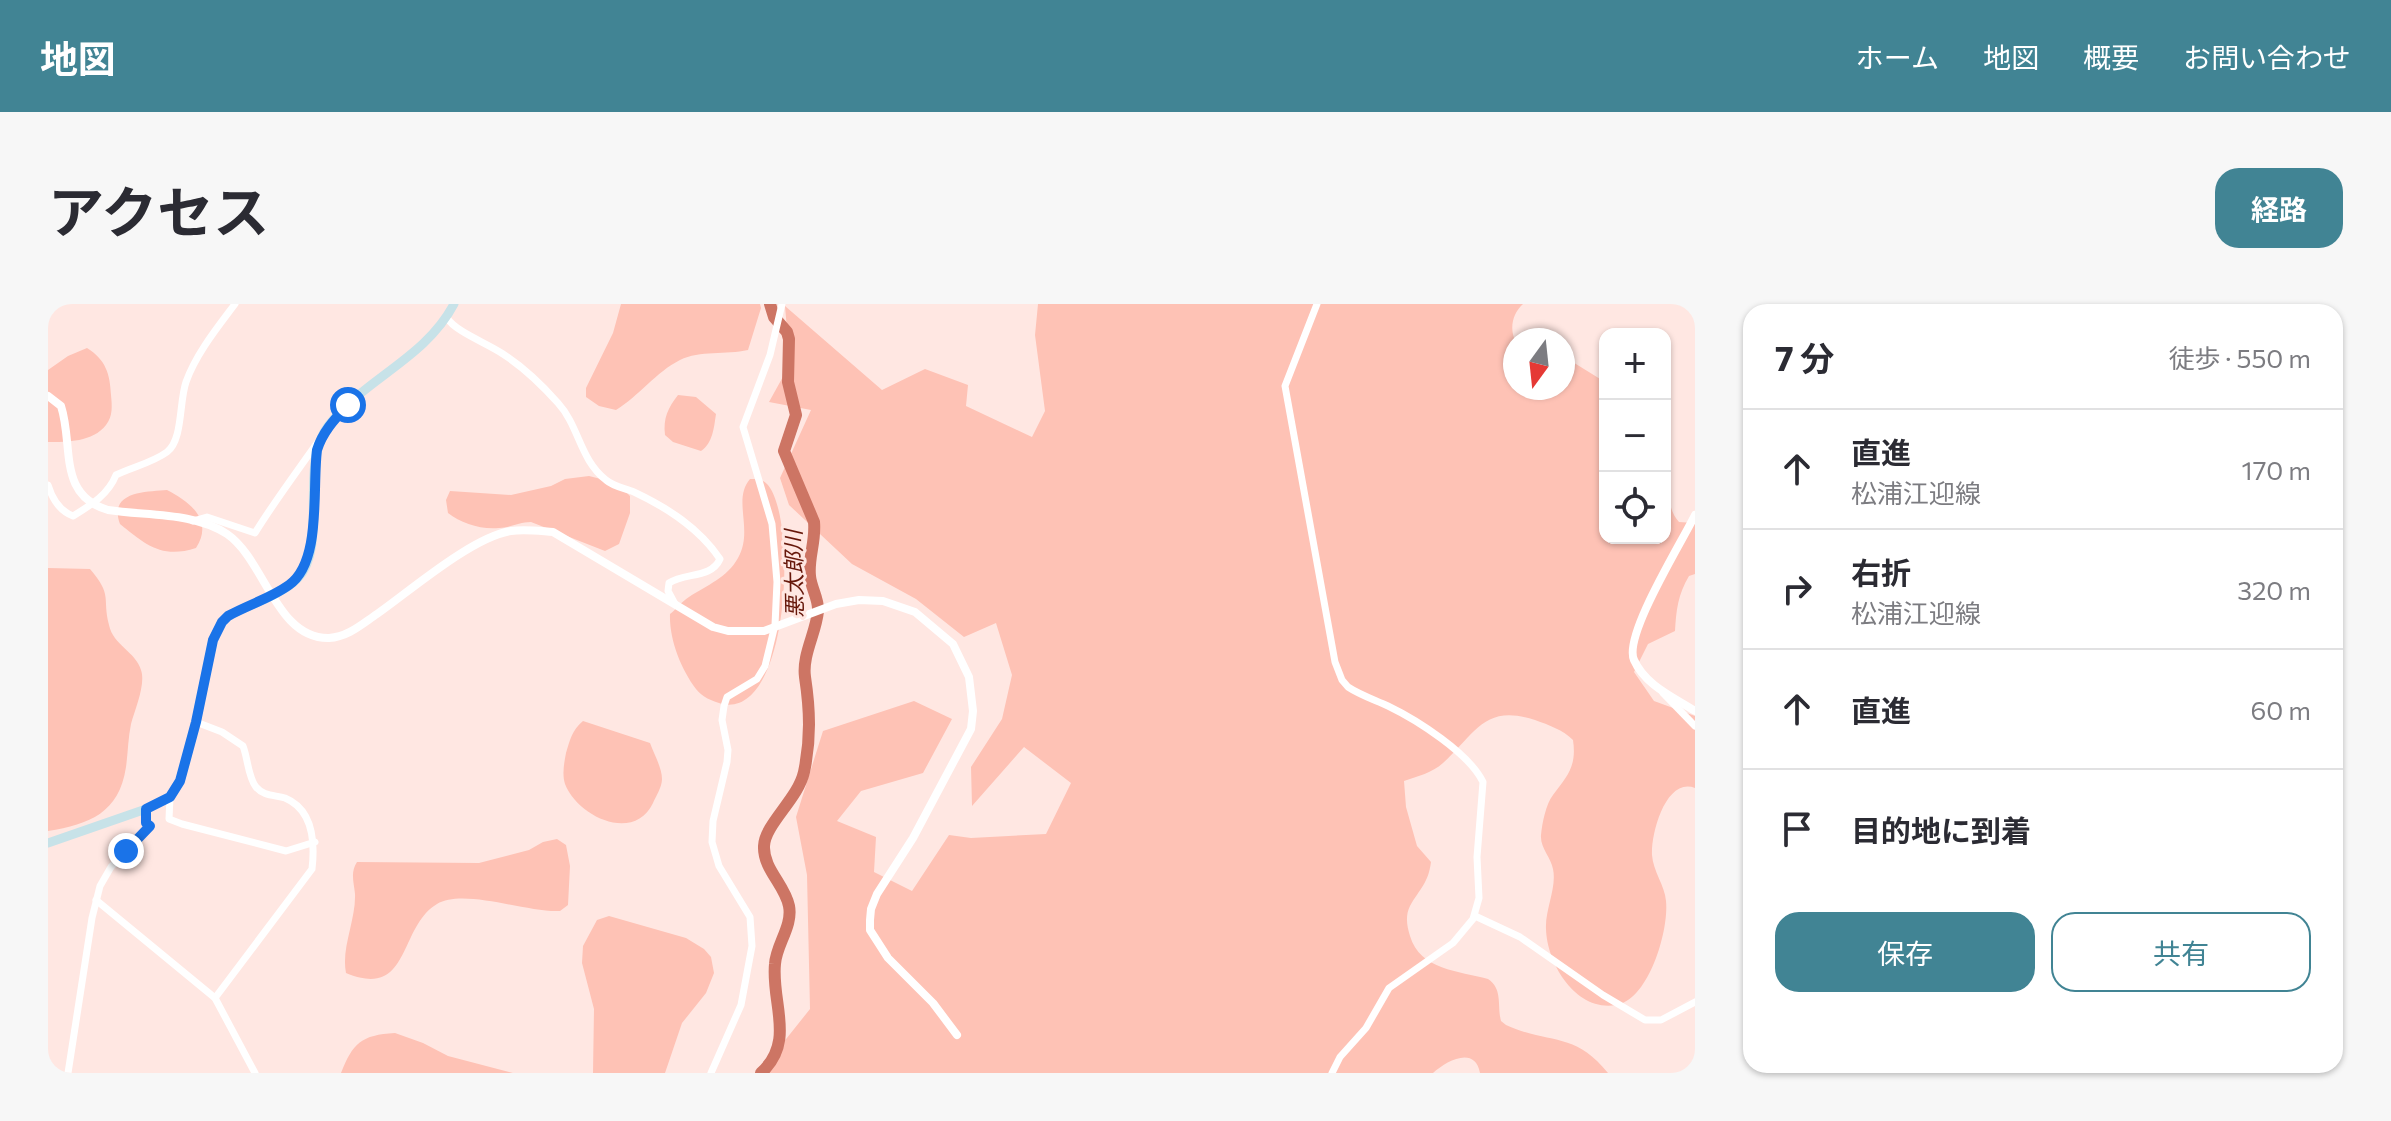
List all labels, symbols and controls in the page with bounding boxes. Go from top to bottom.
text: 地図 [40,34,116,81]
text: ホーム [1856,40,1939,74]
text: 地図 [1983,40,2039,74]
text: 概要 [2083,40,2139,74]
text: お問い合わせ [2183,40,2351,74]
button: 経路 [2215,168,2343,248]
text: アクセス [48,176,269,245]
north arrow [1503,328,1575,400]
map controls [1599,328,1671,544]
button: + [1599,328,1671,400]
text: 7 分 [1775,336,1834,378]
text: 徒歩 · 550 m [2168,342,2311,373]
route start [330,387,366,423]
button: − [1599,400,1671,472]
text: 直進 [1851,433,1911,470]
icon: ahead [1775,447,1819,491]
text: 170 m [2242,454,2311,485]
button: locate [1599,472,1671,544]
text: 松浦江迎線 [1851,477,1981,508]
water label: 悪太郎川 [779,528,808,618]
text: 右折 [1851,553,1911,590]
icon: right [1775,567,1819,611]
text: 320 m [2237,574,2311,605]
text: 松浦江迎線 [1851,597,1981,628]
icon: ahead [1775,687,1819,731]
text: 直進 [1851,691,1911,728]
text: 60 m [2251,694,2311,725]
icon: arrive [1775,807,1819,851]
text: 目的地に到着 [1851,811,2031,848]
route end [108,833,144,869]
button: 保存 [1775,912,2035,992]
button: 共有 [2051,912,2311,992]

